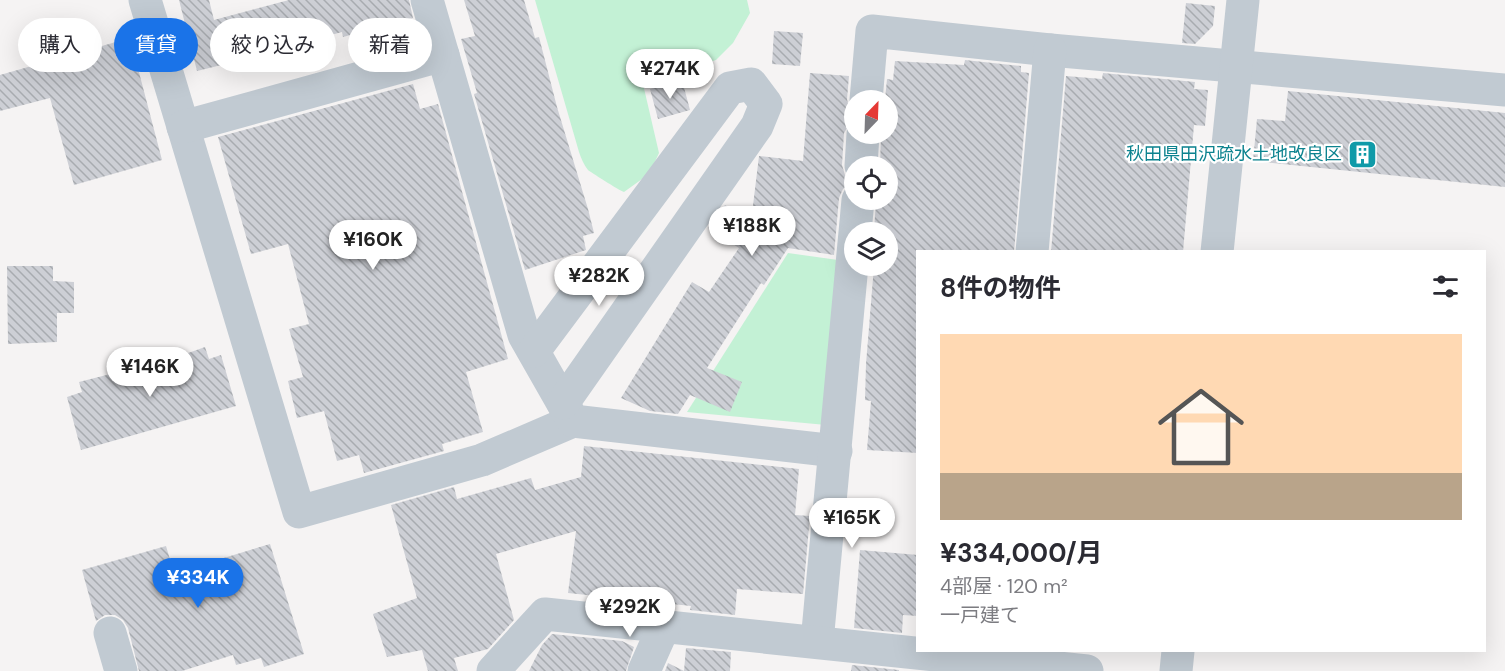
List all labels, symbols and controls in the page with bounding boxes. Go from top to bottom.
chip: 購入 [18,18,102,72]
chip: 賃貸 [114,18,198,72]
chip: 絞り込み [210,18,336,72]
chip: 新着 [348,18,432,72]
pin: ¥274K [628,49,712,100]
text: ¥274K [640,55,700,81]
north arrow [844,90,898,144]
map controls [844,90,898,276]
building icon: 秋田県田沢疏水土地改良区 [1347,138,1379,170]
place label: 秋田県田沢疏水土地改良区 [1126,142,1342,166]
button: locate [844,156,898,210]
pin: ¥188K [710,206,794,257]
text: ¥188K [723,212,781,238]
pin: ¥160K [331,220,415,271]
button: layers [844,222,898,276]
text: ¥160K [343,226,403,252]
pin: ¥282K [557,256,641,307]
text: ¥282K [568,262,630,288]
icon: filters [1429,270,1462,303]
text: 8件の物件 [940,271,1060,305]
pin: ¥146K [108,347,192,398]
text: ¥146K [120,353,180,379]
icon: home [1147,373,1255,481]
pin: ¥165K [810,498,894,549]
text: ¥165K [823,504,881,530]
text: ¥334,000/月 [940,536,1103,570]
pin: ¥334K [156,558,240,609]
text: ¥334K [166,564,230,590]
text: 4部屋 · 120 m² [940,573,1068,599]
pin: ¥292K [588,587,672,638]
text: ¥292K [599,593,661,619]
text: 一戸建て [940,602,1020,628]

